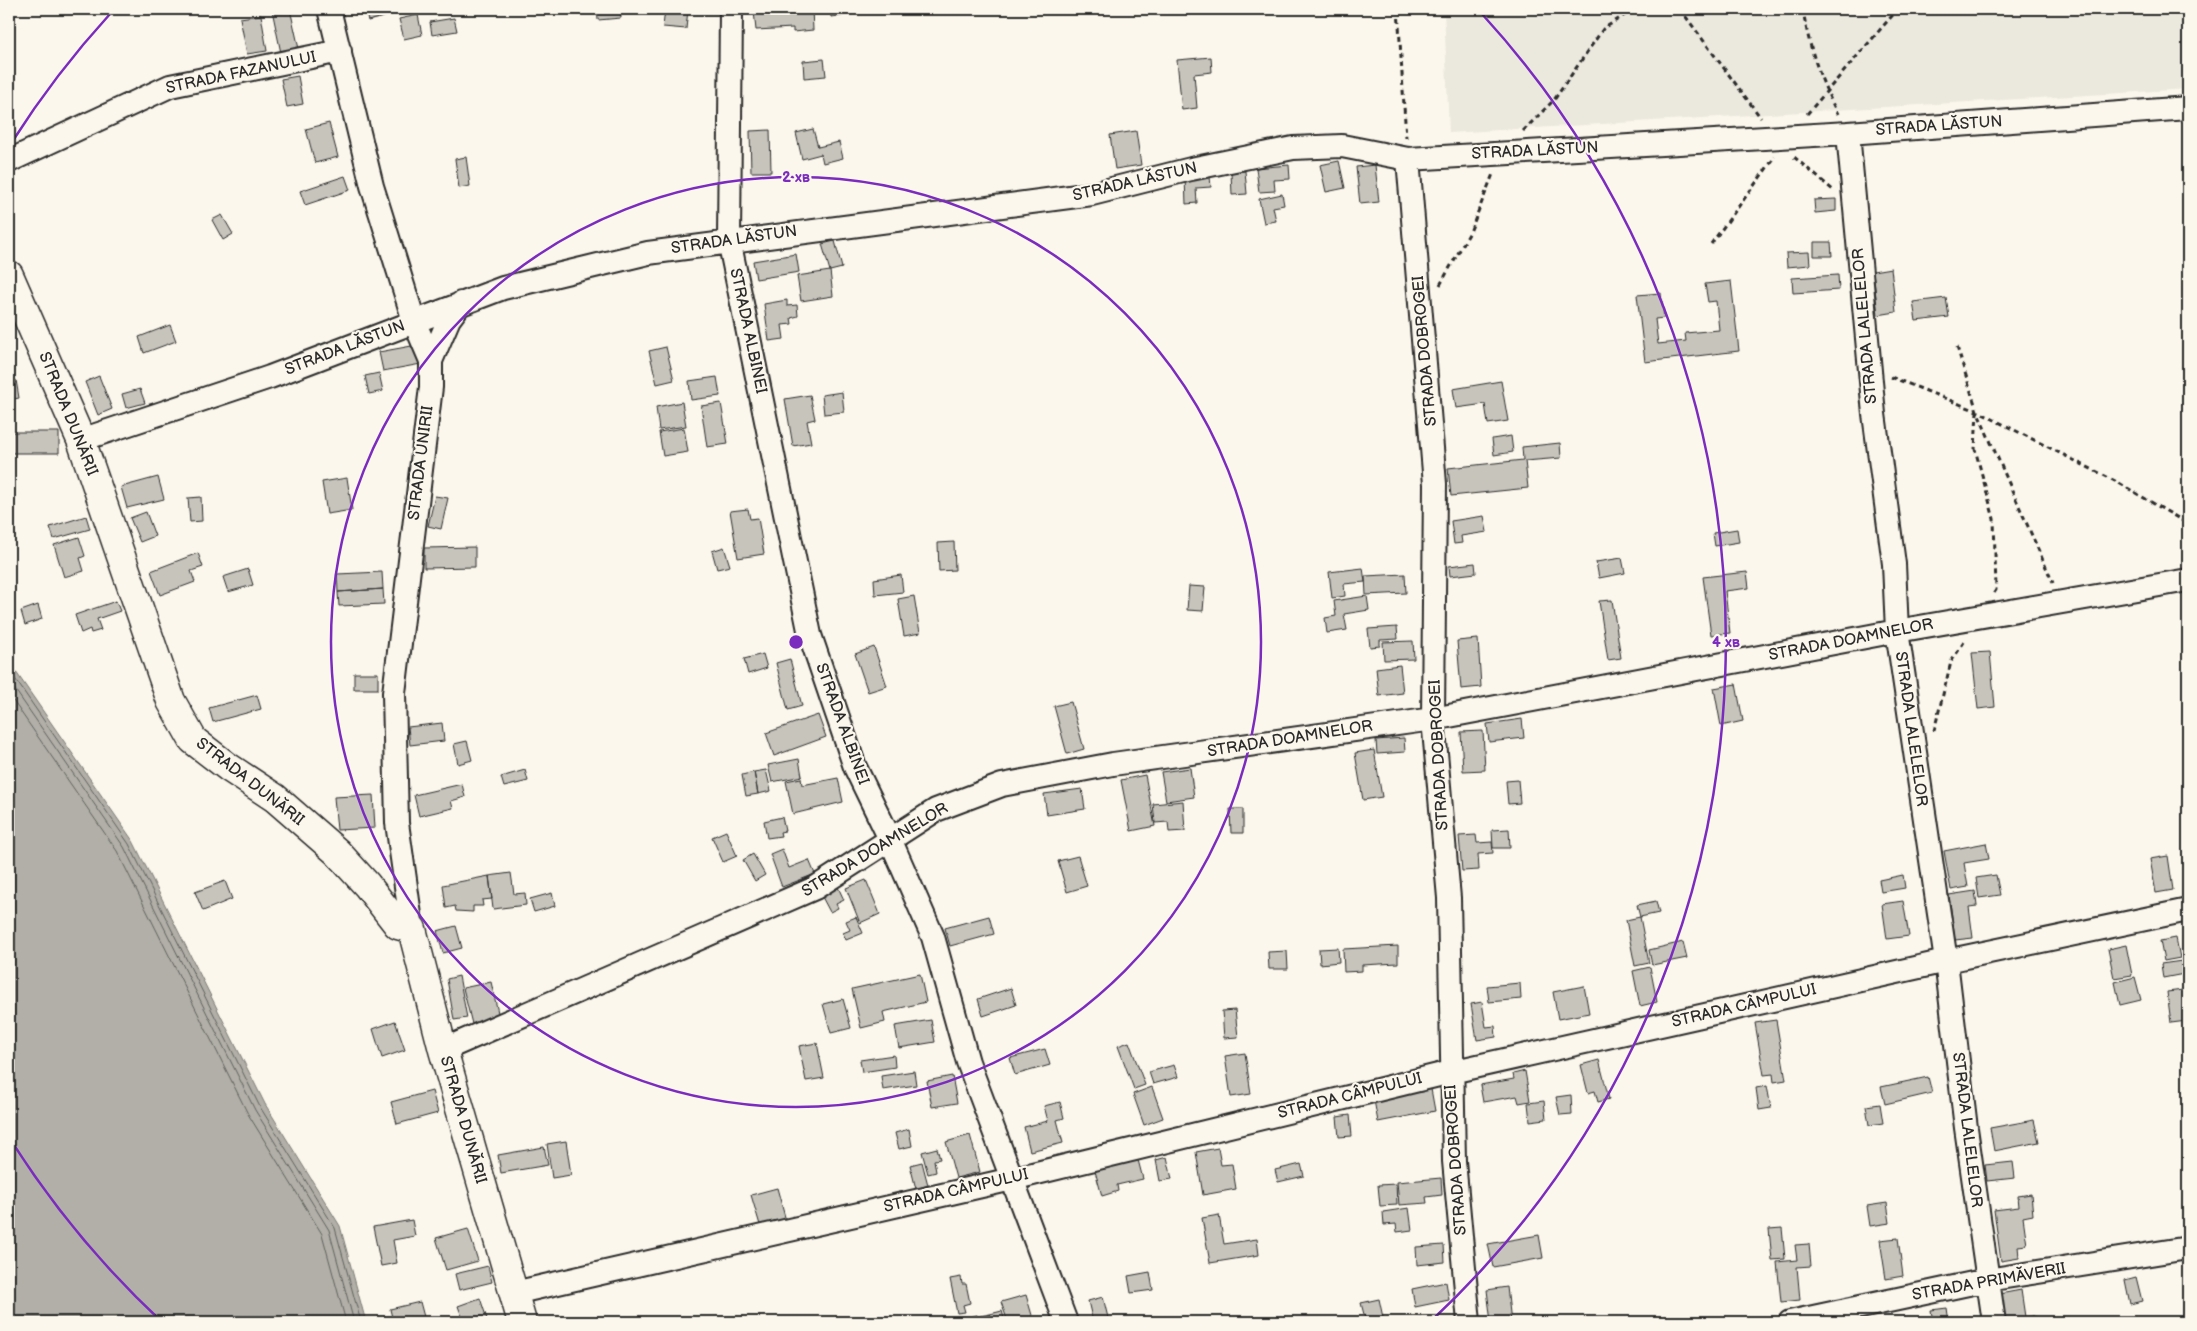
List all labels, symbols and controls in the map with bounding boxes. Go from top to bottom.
street label: STRADA FAZANULUI [164,48,318,98]
street label: STRADA LĂSTUN [1875,111,2003,140]
street label: STRADA LĂSTUN [1471,137,1599,164]
street label: STRADA LĂSTUN [1071,157,1199,206]
text: 2 хв [782,168,810,187]
street label: STRADA LĂSTUN [670,221,798,258]
street label: STRADA LALELELOR [1849,247,1881,405]
street label: STRADA ALBINEI [725,266,771,396]
street label: STRADA DOBROGEI [1409,275,1441,427]
street label: STRADA LĂSTUN [282,315,408,380]
street label: STRADA DUNĂRII [34,349,102,479]
street label: STRADA UNIRII [405,405,437,521]
street label: STRADA DOAMNELOR [1767,615,1935,665]
centre of rings [787,633,805,651]
text: 4 хв [1712,633,1740,652]
street label: STRADA LALELELOR [1891,650,1931,808]
street label: STRADA ALBINEI [811,661,873,787]
street label: STRADA DOBROGEI [1426,679,1452,831]
street label: STRADA DOAMNELOR [1206,717,1374,761]
street label: STRADA DUNĂRII [192,733,308,830]
street label: STRADA DOAMNELOR [798,799,952,901]
street label: STRADA CÂMPULUI [1669,978,1818,1032]
street label: STRADA LALELELOR [1948,1051,1986,1209]
street label: STRADA DUNĂRII [436,1054,491,1186]
street label: STRADA CÂMPULUI [1275,1067,1424,1123]
street label: STRADA DOBROGEI [1441,1084,1471,1236]
street label: STRADA CÂMPULUI [881,1163,1030,1217]
street label: STRADA PRIMĂVERII [1910,1258,2067,1305]

